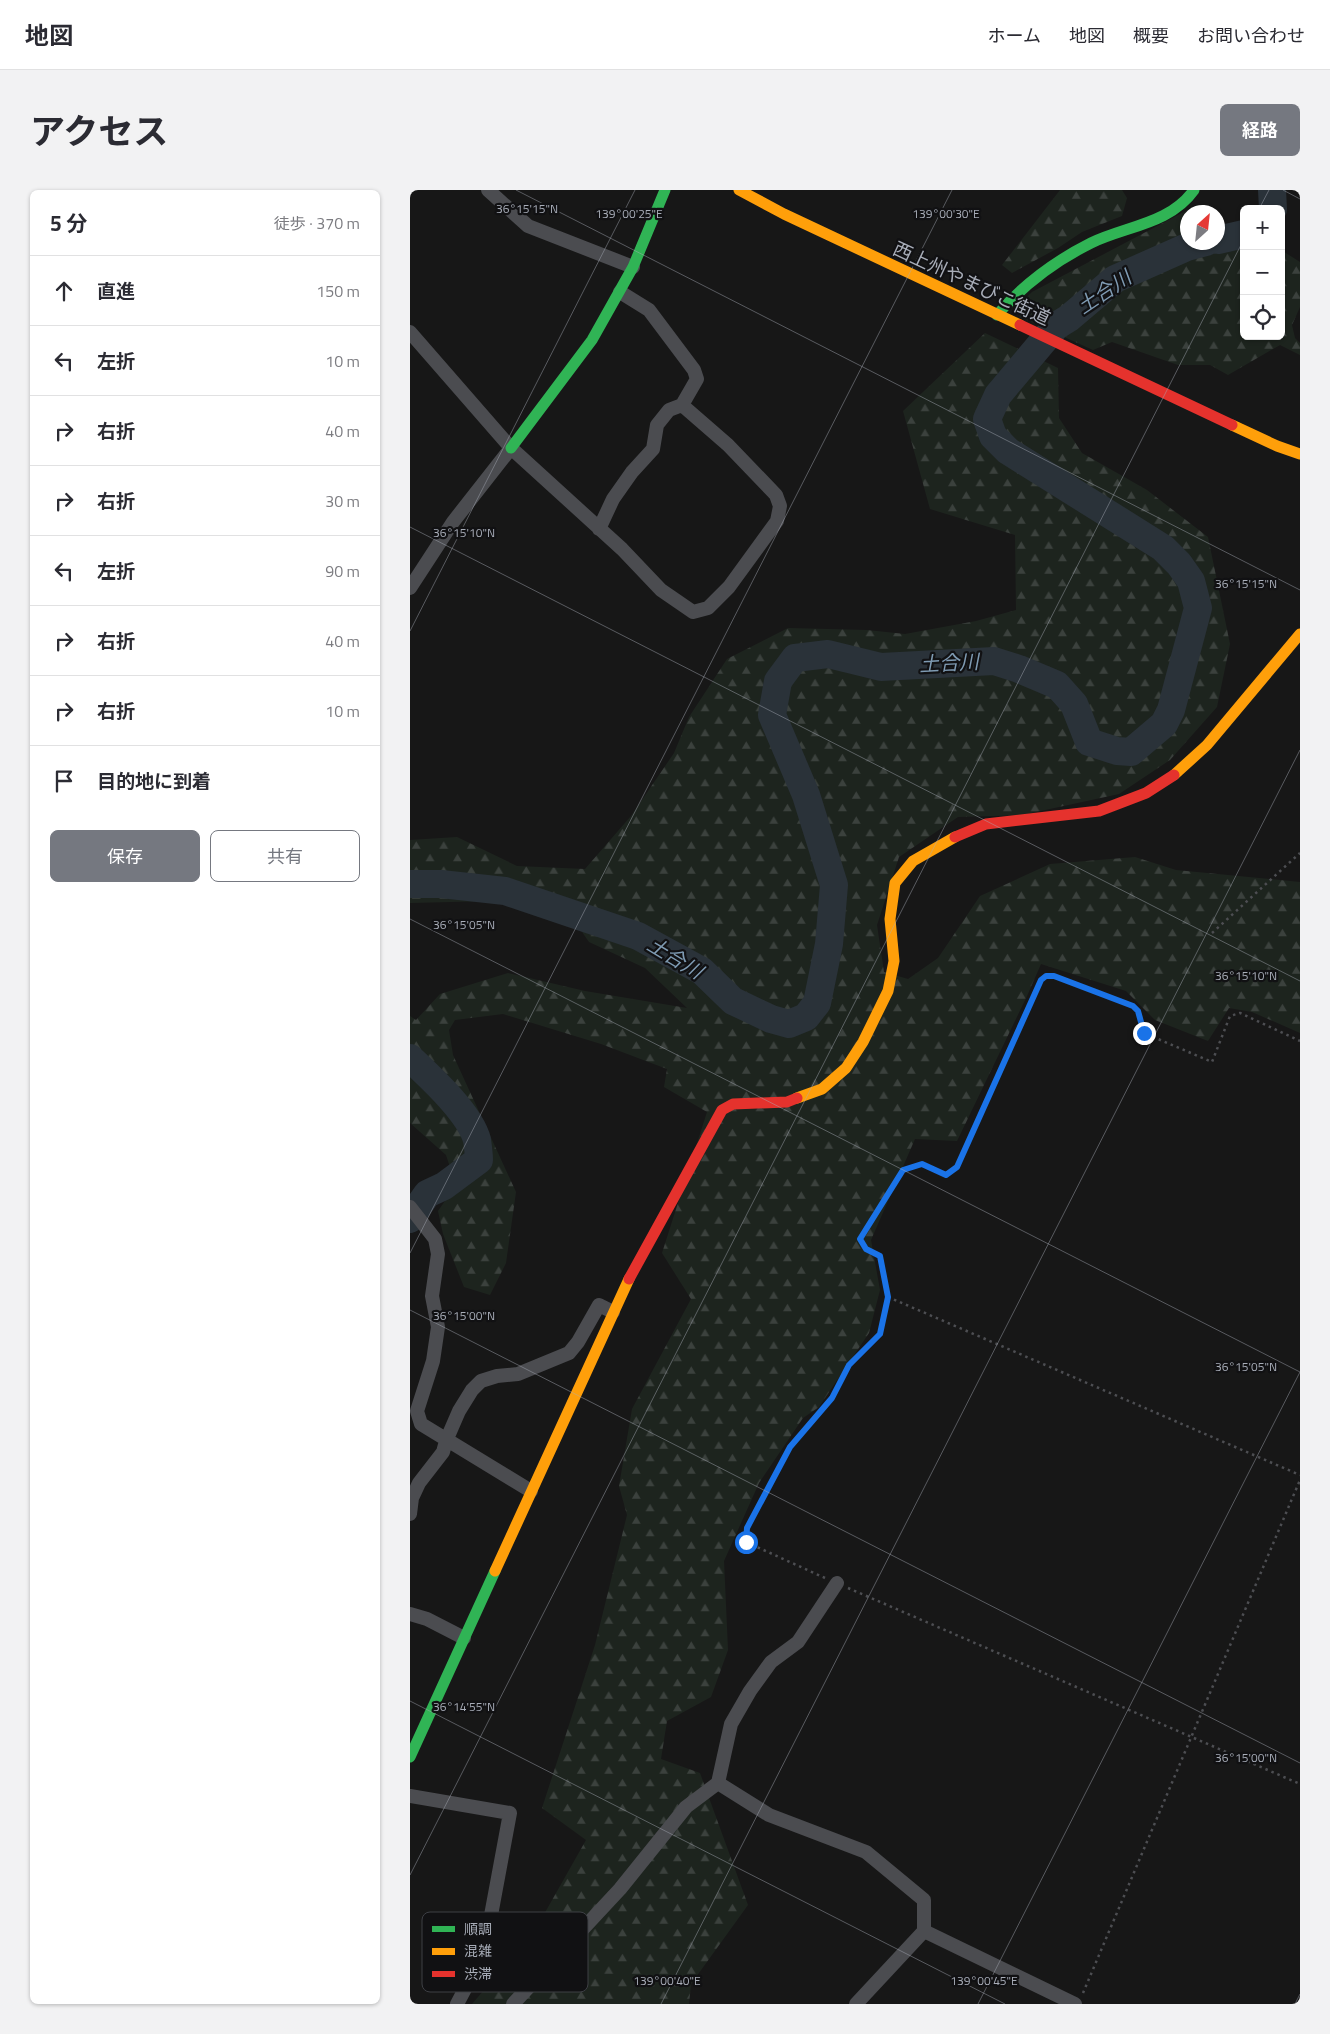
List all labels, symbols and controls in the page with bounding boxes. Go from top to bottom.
text: 地図 [25,17,73,53]
text: ホーム [988,22,1041,49]
text: 地図 [1069,22,1105,49]
text: 概要 [1133,22,1169,49]
text: お問い合わせ [1197,22,1305,49]
text: アクセス [30,104,168,158]
button: 経路 [1220,104,1300,156]
text: 36°15'15"N [496,199,558,218]
text: 139°00'25"E [595,204,663,223]
text: 139°00'30"E [912,204,980,223]
north arrow [1180,205,1225,250]
map controls [1240,205,1285,340]
button: + [1240,205,1285,250]
text: 5 分 [50,207,87,239]
text: 徒歩 · 370 m [274,211,360,235]
street label: 西上州やまびこ街道 [889,233,1056,332]
button: − [1240,250,1285,295]
water label: 土合川 [1070,261,1139,321]
text: 直進 [97,276,135,305]
icon: ahead [50,277,78,305]
text: 150 m [316,279,360,303]
button: locate [1240,295,1285,340]
text: 左折 [97,346,135,375]
icon: left [50,347,78,375]
text: 10 m [325,349,360,373]
text: 右折 [97,416,135,445]
icon: right [50,417,78,445]
text: 40 m [325,419,360,443]
text: 右折 [97,486,135,515]
icon: right [50,487,78,515]
text: 30 m [325,489,360,513]
text: 36°15'10"N [433,523,495,542]
text: 左折 [97,556,135,585]
icon: left [50,557,78,585]
text: 90 m [325,559,360,583]
text: 36°15'15"N [1215,574,1277,593]
text: 右折 [97,626,135,655]
icon: right [50,627,78,655]
text: 40 m [325,629,360,653]
water label: 土合川 [918,645,982,680]
text: 右折 [97,696,135,725]
icon: right [50,697,78,725]
text: 10 m [325,699,360,723]
text: 目的地に到着 [97,766,211,795]
icon: arrive [50,767,78,795]
button: 保存 [50,830,200,882]
button: 共有 [210,830,360,882]
text: 36°15'05"N [433,915,495,934]
water label: 土合川 [642,929,711,987]
text: 36°15'10"N [1215,966,1277,985]
route end [1133,1022,1156,1045]
text: 36°15'00"N [433,1306,495,1325]
text: 36°15'05"N [1215,1357,1277,1376]
route start [735,1531,758,1554]
text: 36°14'55"N [433,1697,495,1716]
text: 36°15'00"N [1215,1748,1277,1767]
legend [422,1912,588,1992]
text: 順調 [464,1918,492,1939]
text: 混雑 [464,1940,492,1961]
text: 渋滞 [464,1963,492,1984]
text: 139°00'40"E [633,1971,701,1990]
text: 139°00'45"E [950,1971,1018,1990]

